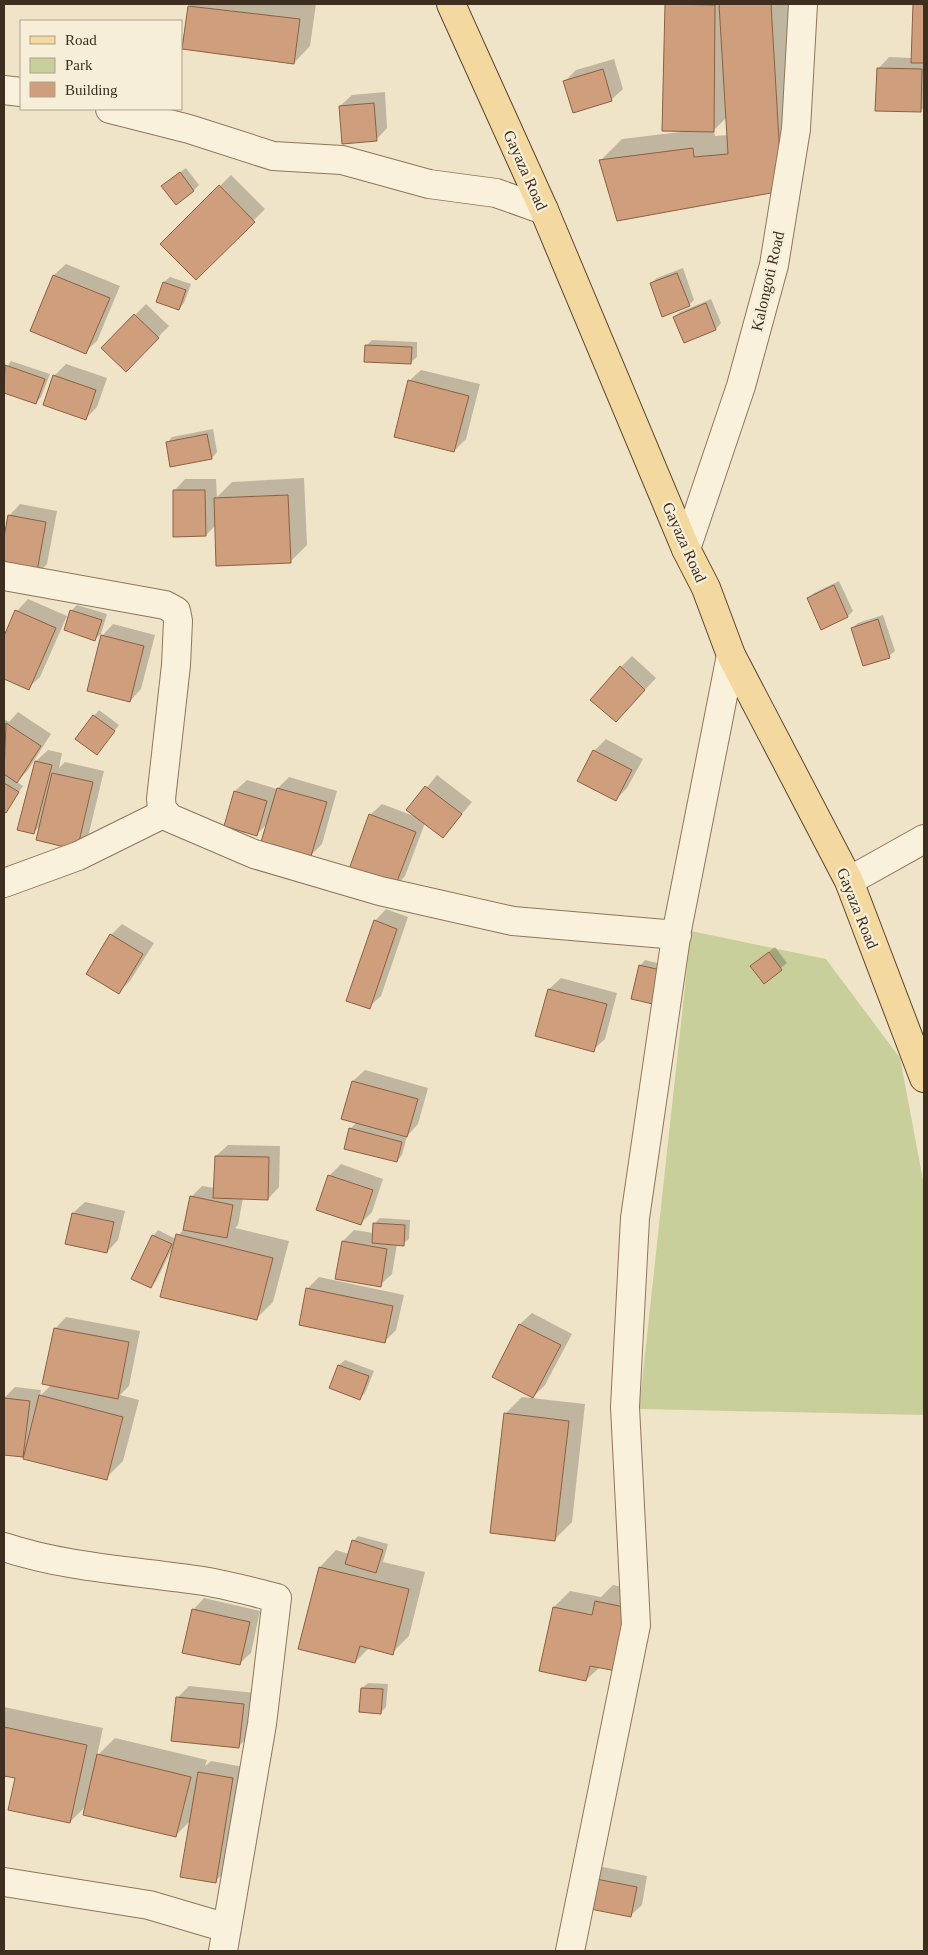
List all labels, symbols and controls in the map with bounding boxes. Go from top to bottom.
legend [20,20,182,110]
text: Road [65,32,97,48]
text: Park [65,57,93,73]
text: Building [65,82,118,98]
street label: Gayaza Road [499,128,551,213]
street label: Kalongoti Road [748,230,788,333]
street label: Gayaza Road [658,500,710,585]
street label: Gayaza Road [833,865,881,951]

